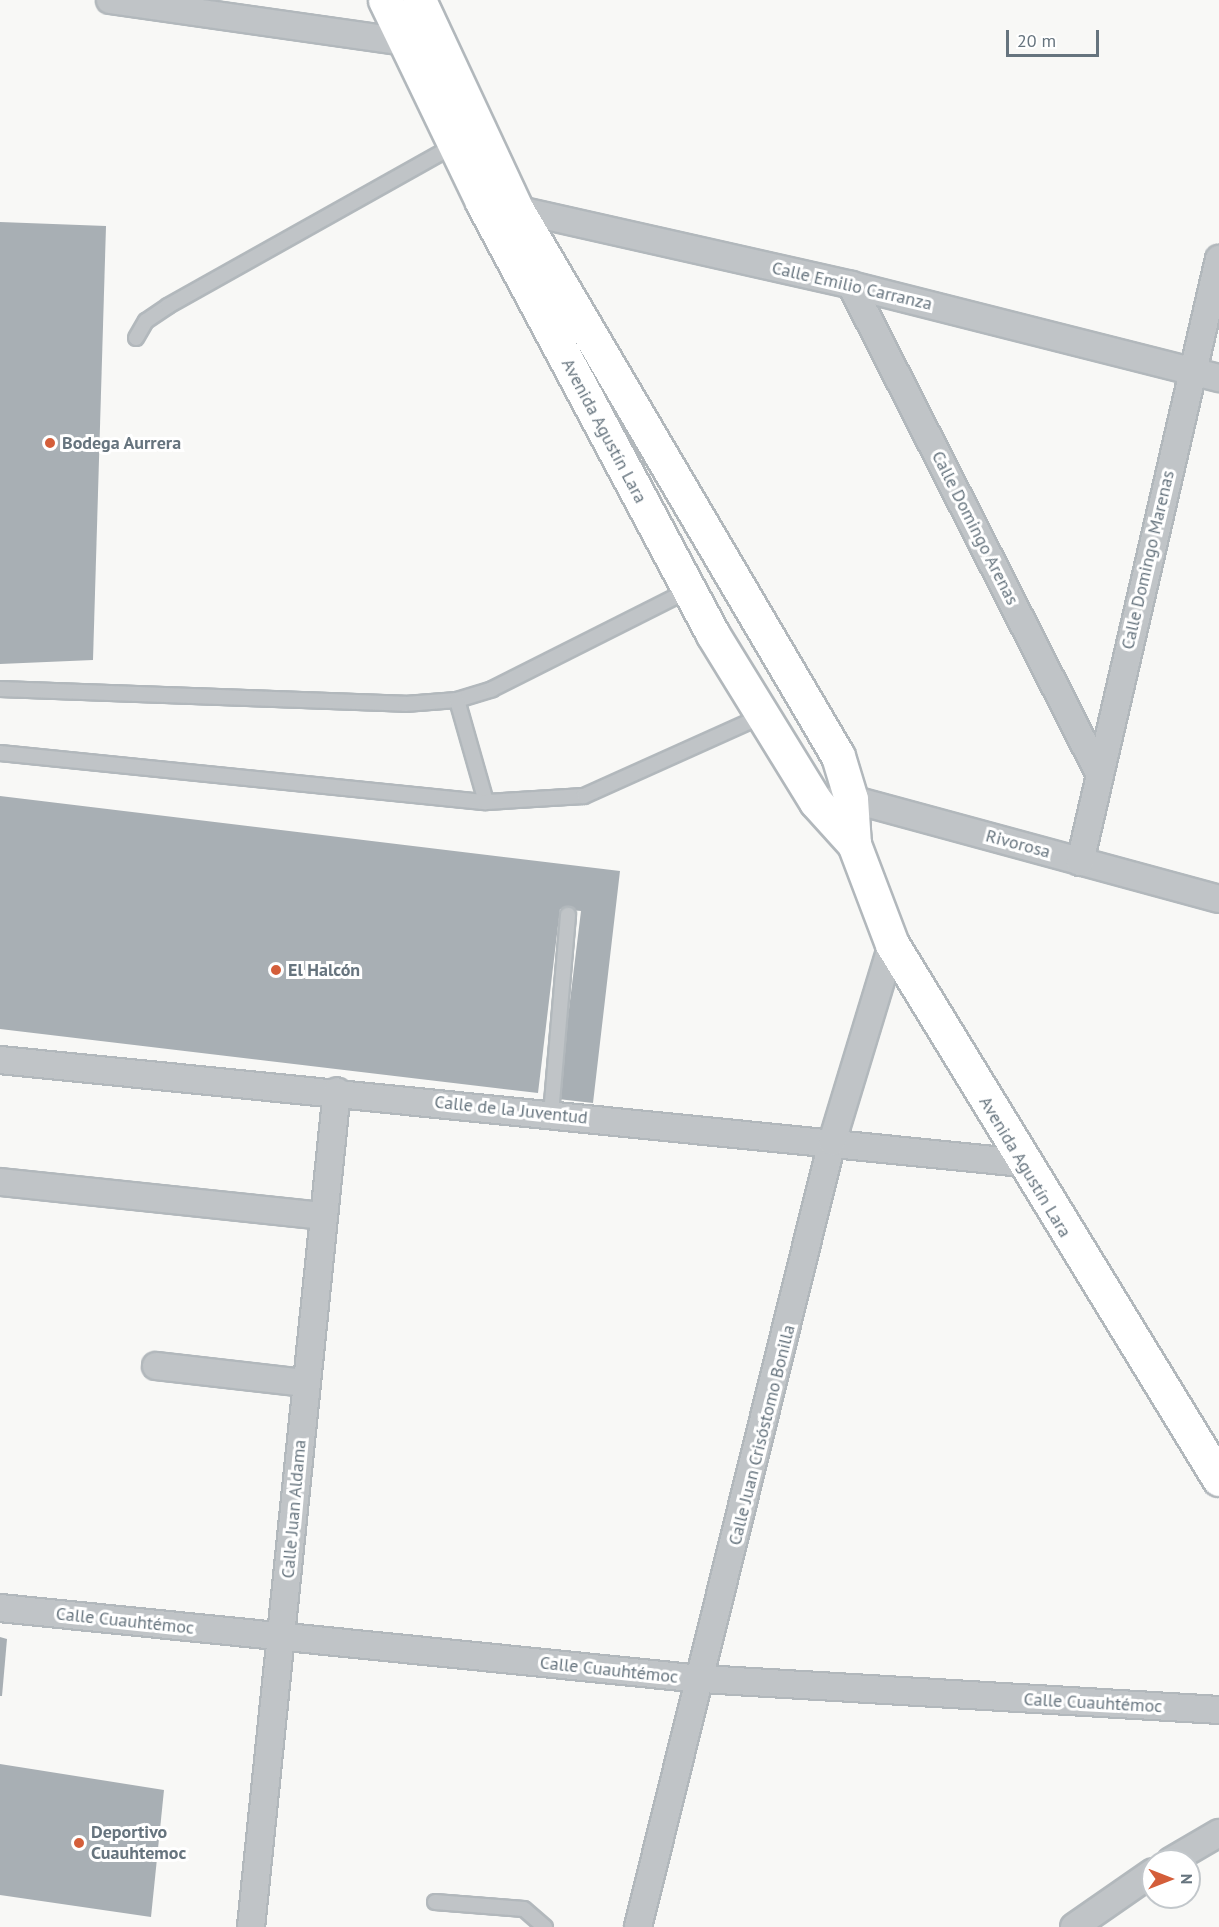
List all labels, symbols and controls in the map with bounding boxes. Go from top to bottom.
scale bar [1009,18,1102,56]
text: 20 m [1017,29,1056,52]
street label: Calle Emilio Carranza [770,257,934,315]
street label: Avenida Agustín Lara [557,355,651,507]
place label: Bodega Aurrera [62,432,182,454]
marker: Bodega Aurrera [43,436,57,450]
street label: Calle Domingo Arenas [927,447,1023,609]
street label: Calle Domingo Marenas [1117,468,1179,652]
street label: Rivorosa [983,825,1053,863]
place label: El Halcón [288,959,360,981]
marker: El Halcón [269,963,283,977]
street label: Calle de la Juventud [433,1091,589,1129]
street label: Avenida Agustín Lara [974,1092,1076,1242]
street label: Calle Juan Crisóstomo Bonilla [724,1323,800,1547]
street label: Calle Juan Aldama [277,1438,311,1580]
street label: Calle Cuauhtémoc [55,1603,195,1639]
street label: Calle Cuauhtémoc [539,1652,679,1688]
street label: Calle Cuauhtémoc [1023,1689,1163,1717]
place label: Deportivo Cuauhtemoc [91,1822,186,1864]
marker: Deportivo Cuauhtemoc [72,1836,86,1850]
north arrow [1141,1849,1201,1909]
text: N [1177,1874,1197,1884]

